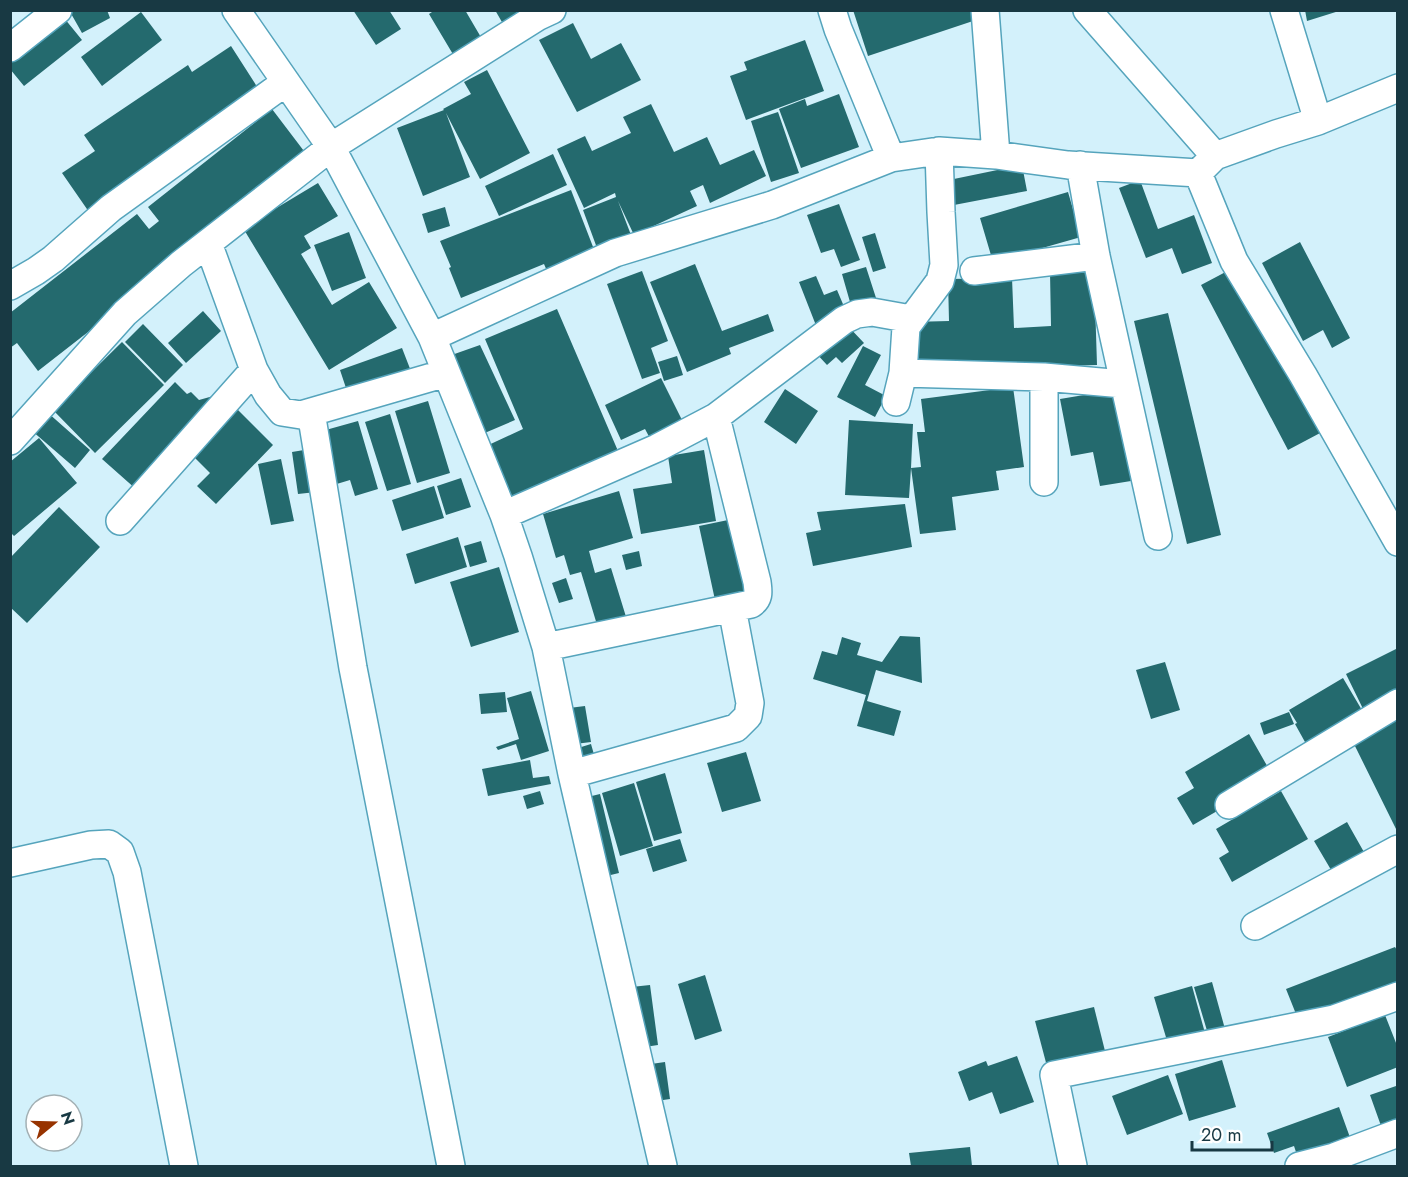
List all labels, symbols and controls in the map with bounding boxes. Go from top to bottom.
north arrow [24,1093,84,1153]
text: N [55,1109,81,1128]
scale bar [1192,1114,1272,1152]
text: 20 m [1201,1122,1241,1148]

